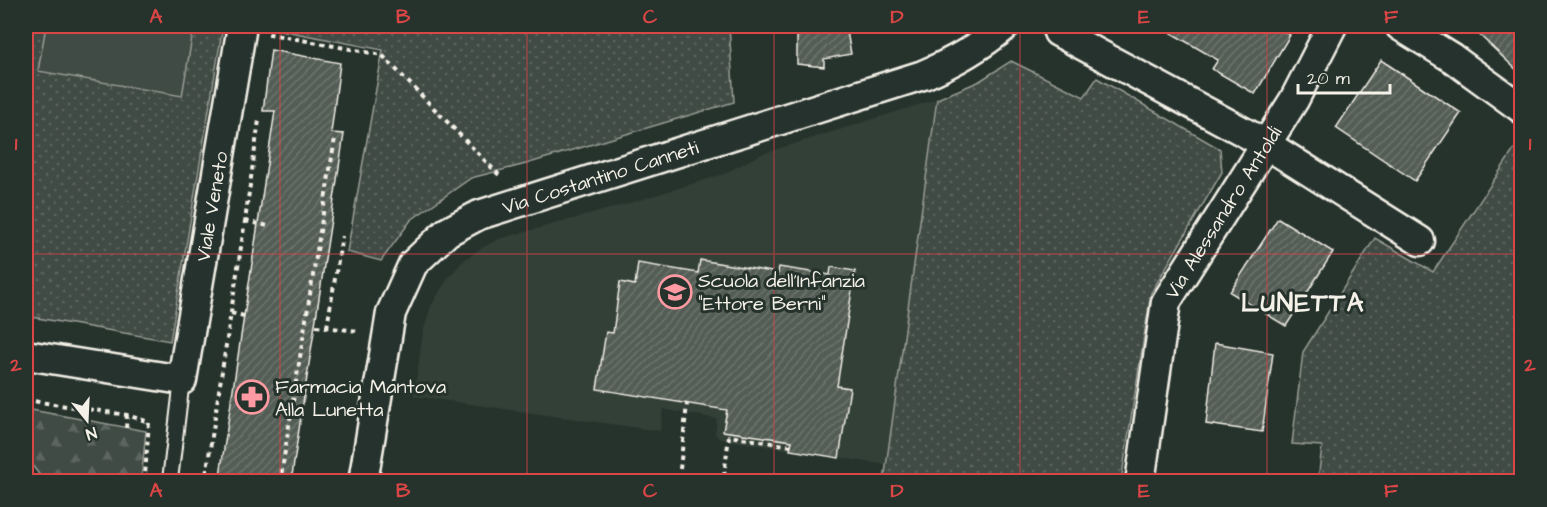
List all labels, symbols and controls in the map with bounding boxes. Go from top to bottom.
text: A [150,3,163,31]
text: B [396,3,411,31]
text: C [643,3,658,31]
text: D [891,3,904,31]
text: E [1138,3,1150,31]
text: F [1384,3,1399,31]
scale bar [1298,57,1390,95]
text: 20 m [1307,66,1350,91]
street label: Via Alessandro Antoldi [1158,121,1289,305]
text: 1 [15,130,18,158]
text: 1 [1529,130,1532,158]
street label: Via Costantino Canneti [499,134,702,222]
street label: Viale Veneto [189,149,236,264]
place label: Scuola dell'Infanzia "Ettore Berni" [698,267,865,318]
school or university icon: Scuola dell'Infanzia "Ettore Berni" [657,274,693,310]
district label: LUNETTA [1241,285,1365,321]
text: 2 [9,351,22,379]
text: 2 [1523,351,1536,379]
place label: Farmacia Mantova Alla Lunetta [275,373,446,424]
pharmacy icon: Farmacia Mantova Alla Lunetta [234,379,270,415]
north arrow [57,390,117,450]
text: N [83,421,99,445]
text: A [150,477,163,505]
text: B [396,477,411,505]
text: C [643,477,658,505]
text: D [891,477,904,505]
text: E [1138,477,1150,505]
text: F [1384,477,1399,505]

